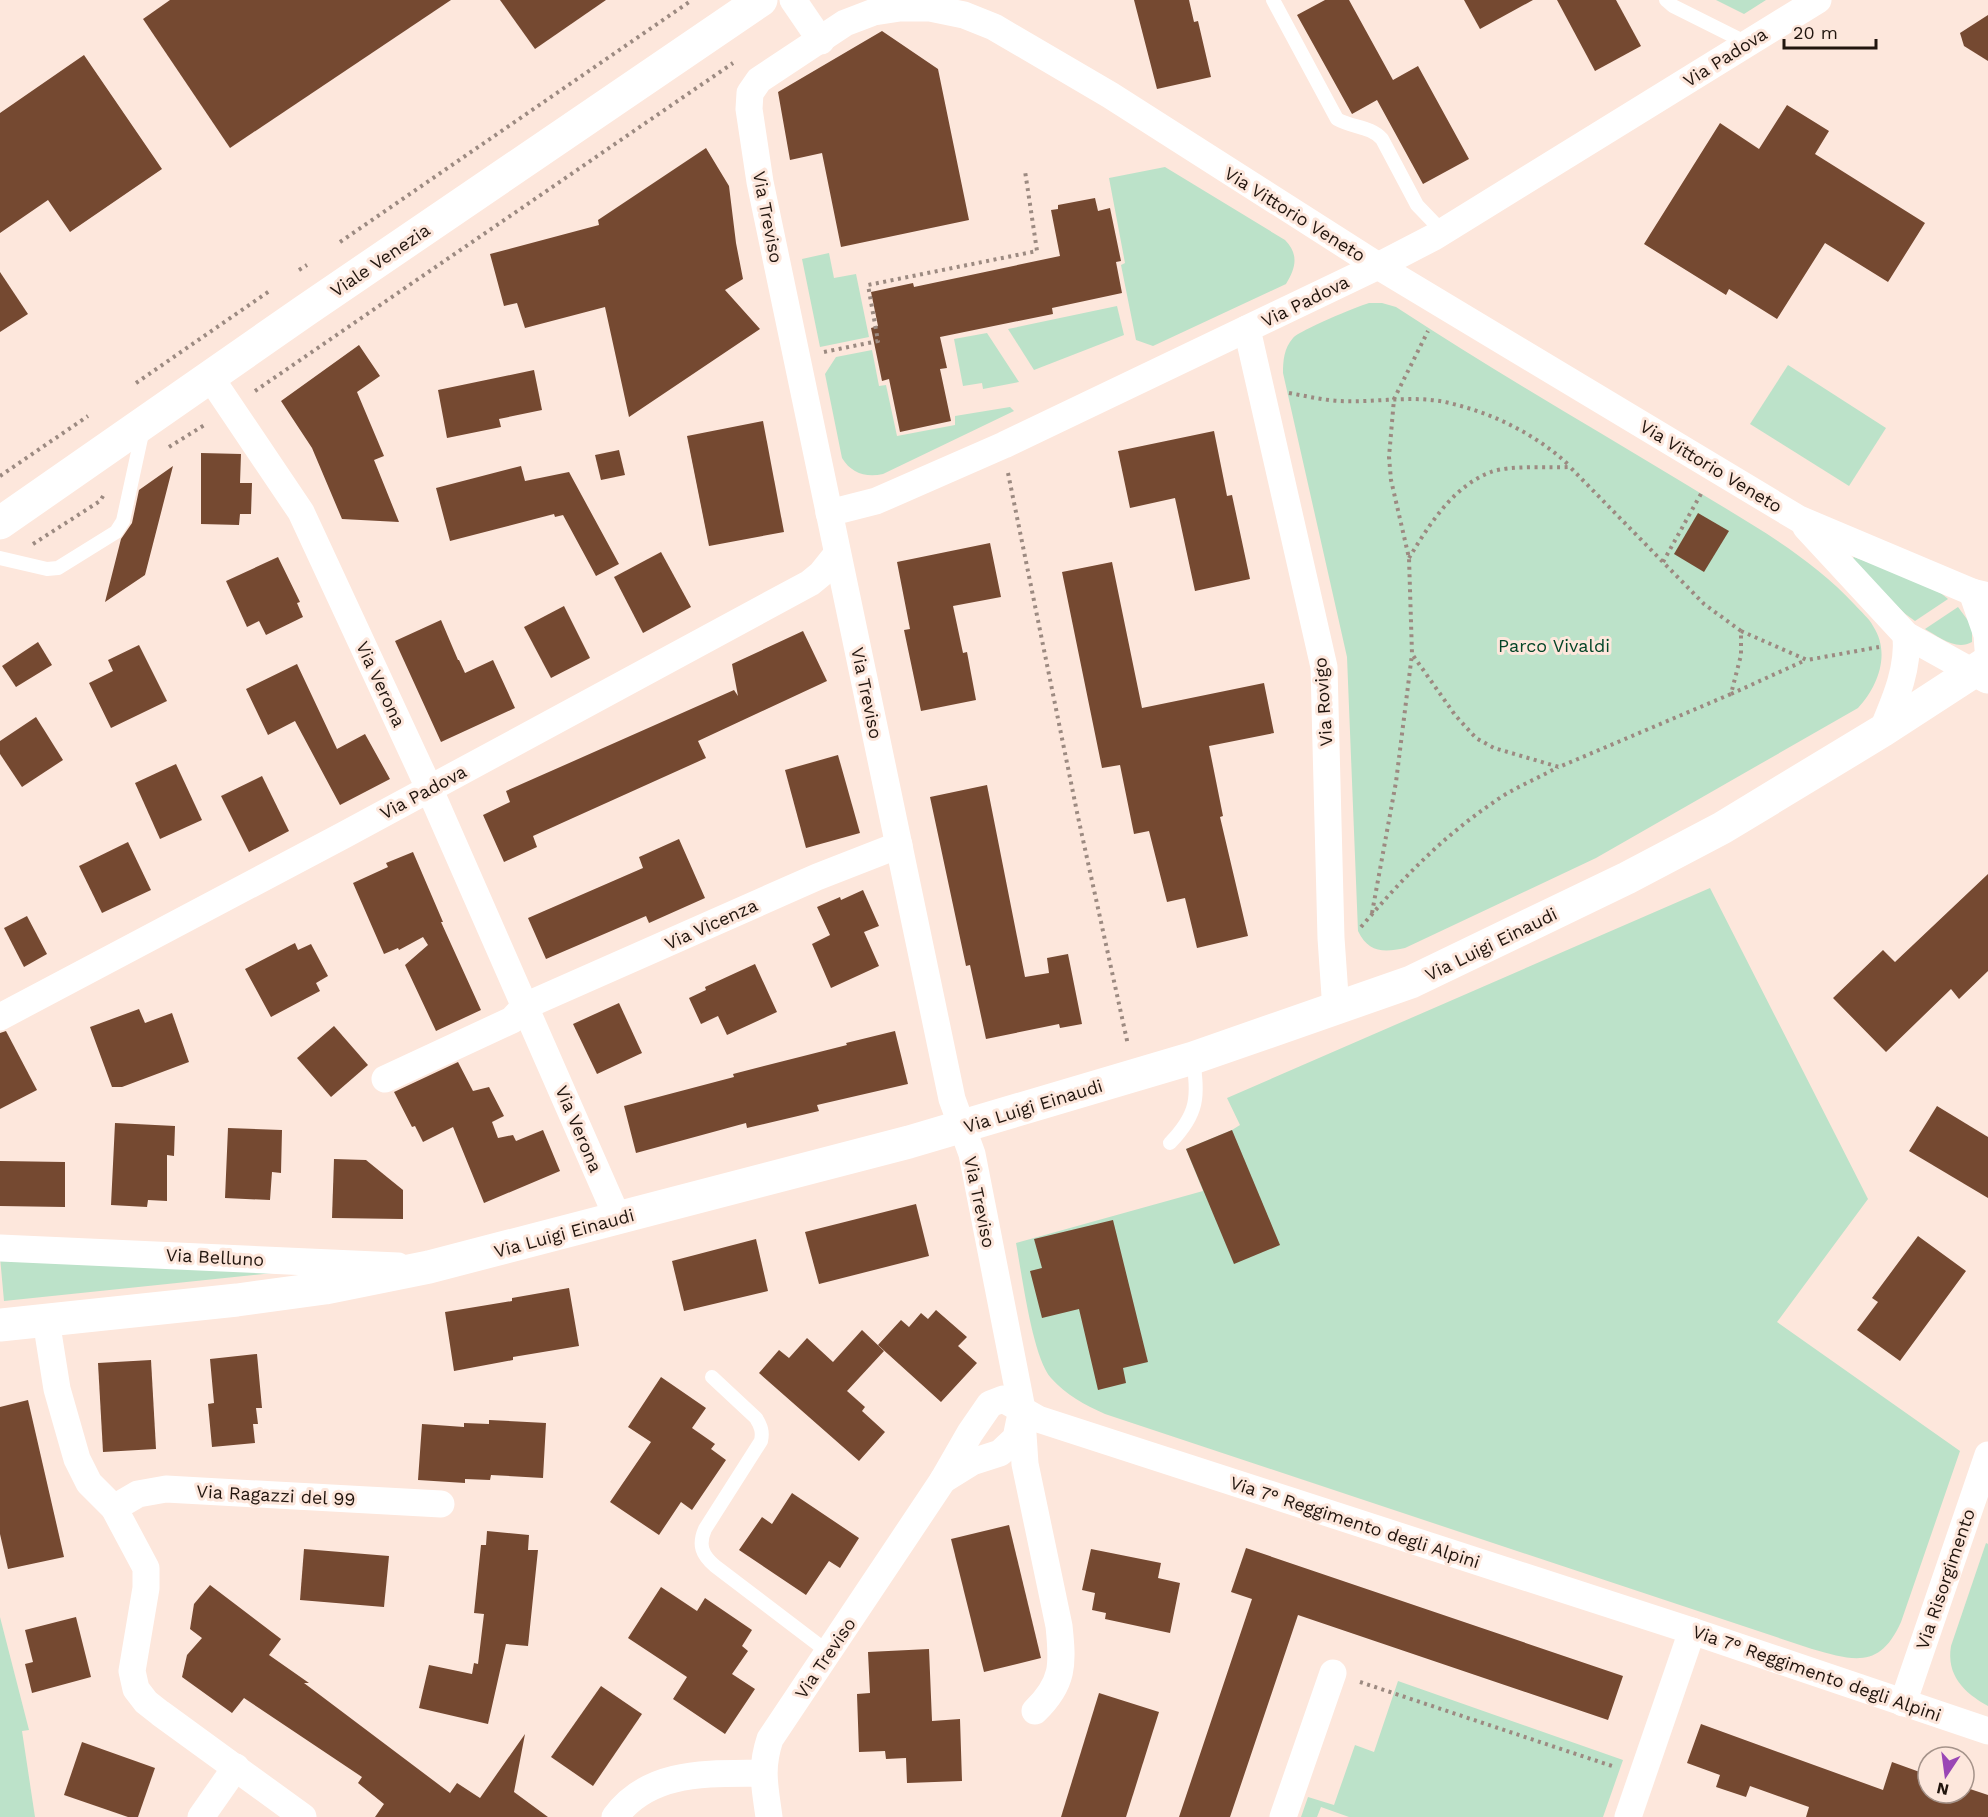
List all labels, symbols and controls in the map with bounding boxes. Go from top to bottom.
scale bar [1784,12,1876,50]
text: 20 m [1793,22,1838,43]
street label: Via Padova [1679,23,1771,91]
street label: Via Vittorio Veneto [1221,162,1369,266]
street label: Via Treviso [749,169,787,265]
street label: Viale Venezia [326,219,434,301]
street label: Via Padova [1258,271,1352,331]
street label: Via Vittorio Veneto [1636,415,1786,517]
park label: Parco Vivaldi [1498,635,1610,656]
street label: Via Verona [352,638,410,730]
street label: Via Treviso [847,645,887,741]
street label: Via Rovigo [1309,657,1337,747]
street label: Via Padova [376,760,470,824]
street label: Via Vicenza [661,894,761,954]
street label: Via Luigi Einaudi [1422,903,1560,985]
street label: Via Luigi Einaudi [961,1075,1105,1137]
street label: Via Verona [551,1082,607,1176]
street label: Via Treviso [960,1154,1000,1250]
street label: Via Luigi Einaudi [492,1204,636,1262]
street label: Via Belluno [165,1244,265,1270]
street label: Via 7° Reggimento degli Alpini [1227,1472,1483,1572]
street label: Via Ragazzi del 99 [196,1480,356,1510]
street label: Via Risorgimento [1911,1506,1979,1652]
street label: Via Treviso [790,1614,860,1702]
street label: Via 7° Reggimento degli Alpini [1690,1620,1944,1726]
north arrow [1916,1745,1976,1805]
text: N [1935,1779,1951,1800]

